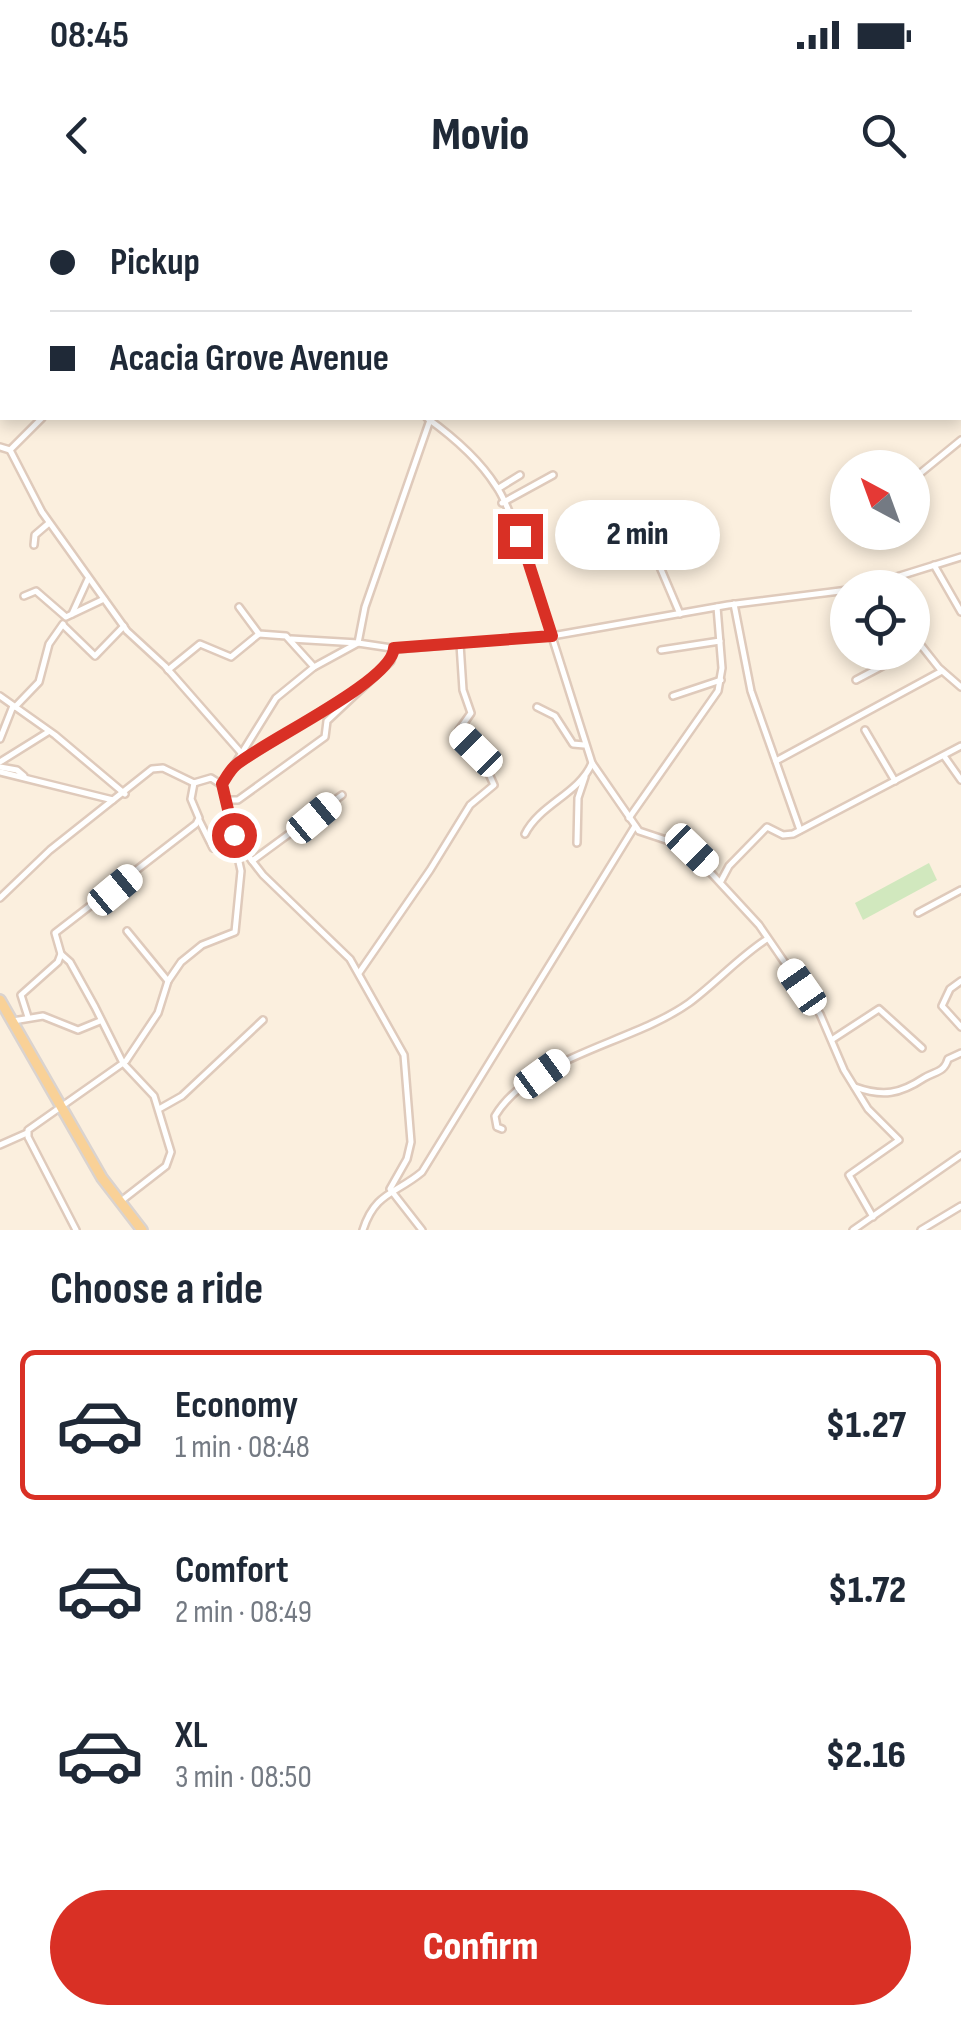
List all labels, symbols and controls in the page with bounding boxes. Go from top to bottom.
text: 08:45 [50,13,129,58]
icon: back [50,108,105,163]
text: Movio [432,108,529,163]
icon: search [856,108,911,163]
text: Pickup [110,240,200,285]
text: Acacia Grove Avenue [110,336,389,381]
north arrow [830,450,930,550]
map controls [830,450,930,670]
callout: 2 min [555,501,720,571]
route end [498,514,543,559]
text: 2 min [606,515,669,554]
button: locate [830,570,930,670]
car [444,718,508,782]
car [281,787,347,849]
route start [212,813,257,858]
car [660,818,724,882]
car [82,859,148,921]
car [773,954,831,1020]
car [509,1044,575,1104]
text: Choose a ride [50,1262,263,1317]
icon: car [55,1380,145,1470]
text: Economy [175,1383,298,1428]
text: $1.27 [826,1403,906,1448]
text: 1 min · 08:48 [175,1428,310,1467]
icon: car [55,1545,145,1635]
text: Comfort [175,1548,289,1593]
text: $1.72 [828,1568,906,1613]
text: 2 min · 08:49 [175,1593,312,1632]
icon: car [55,1710,145,1800]
text: XL [175,1713,208,1758]
text: $2.16 [826,1733,906,1778]
text: 3 min · 08:50 [175,1758,312,1797]
button: Confirm [50,1890,911,2005]

